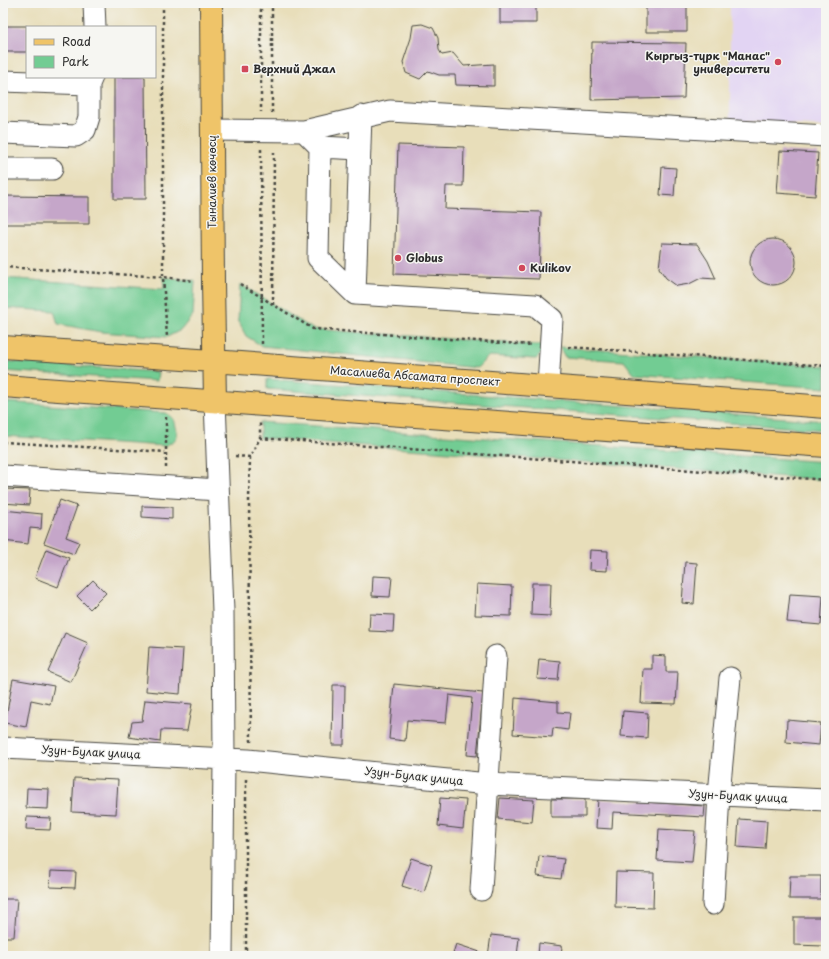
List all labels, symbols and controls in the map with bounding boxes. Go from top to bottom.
legend [26,26,156,78]
text: Road [62,32,91,50]
place label: Кыргыз-түрк "Манас" университети [646,47,770,77]
text: Park [62,52,89,70]
marker: Кыргыз-түрк "Манас" университети [773,57,783,67]
place label: Верхний Джал [253,60,336,77]
marker: Верхний Джал [240,64,250,74]
street label: Тыналиев көчөсү [203,135,220,229]
place label: Globus [406,249,443,266]
marker: Globus [393,253,403,263]
place label: Kulikov [530,259,572,276]
marker: Kulikov [517,263,527,273]
street label: Масалиева Абсамата проспект [329,361,501,390]
street label: Узун-Булак улица [41,740,141,763]
street label: Узун-Булак улица [364,762,464,789]
street label: Узун-Булак улица [688,784,788,807]

